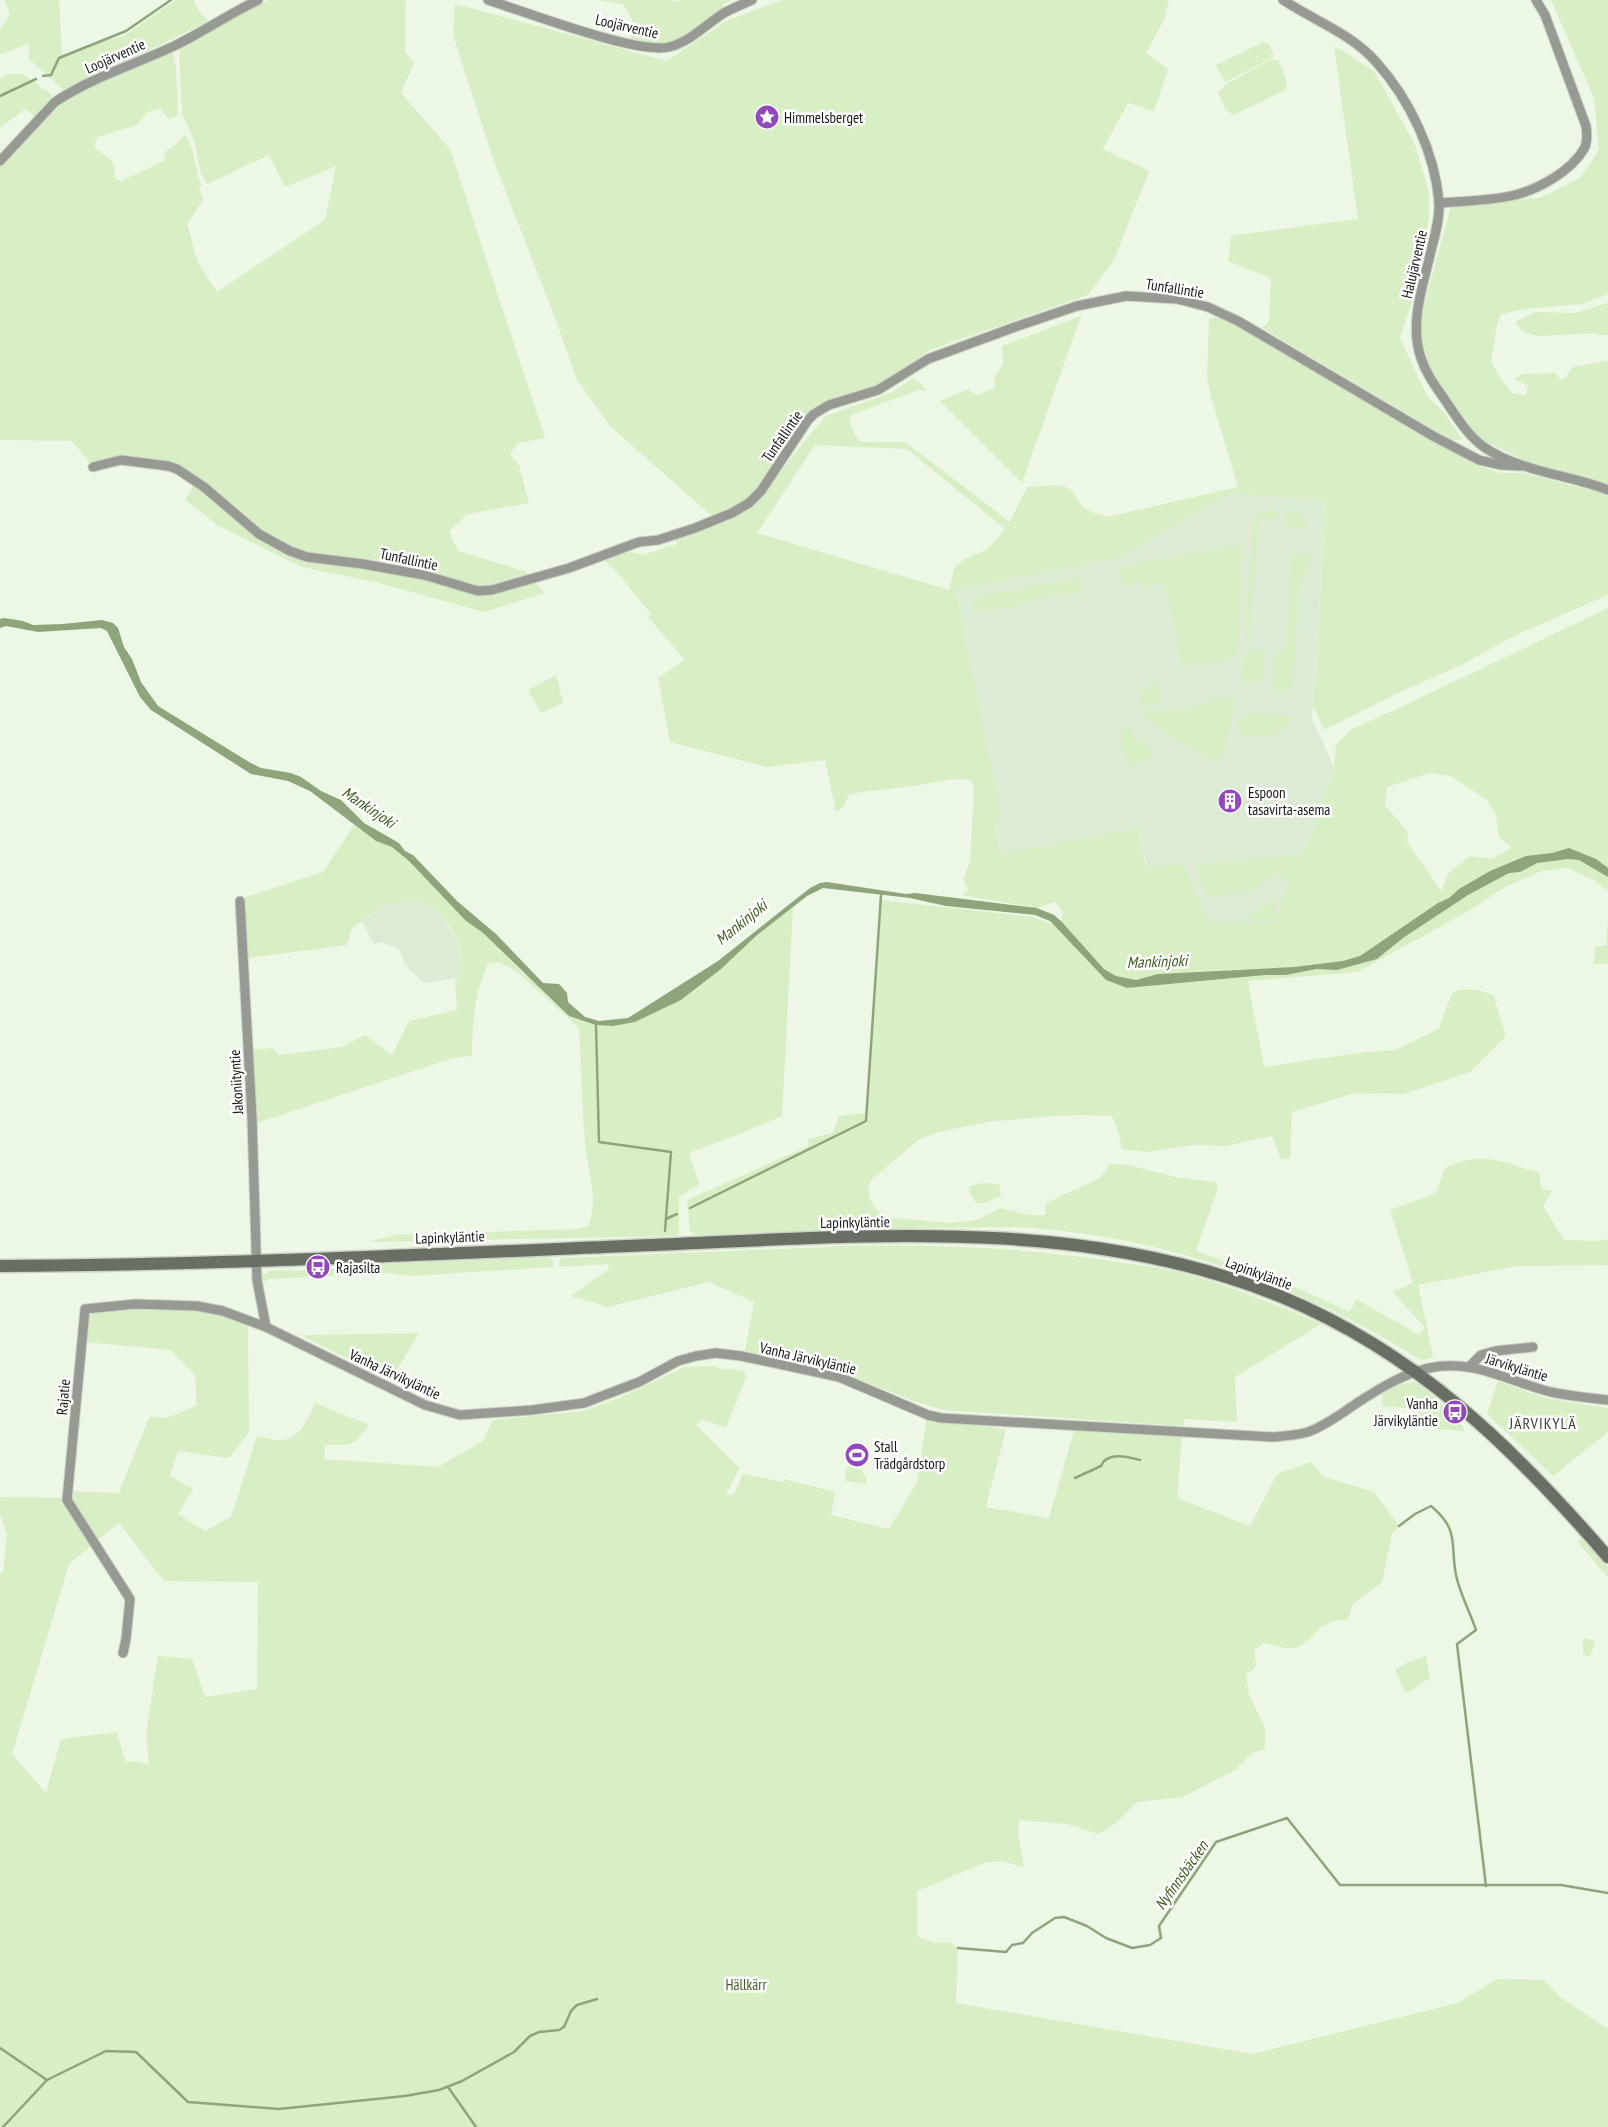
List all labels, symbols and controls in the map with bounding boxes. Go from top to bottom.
street label: Loojärventie [594,10,660,42]
street label: Loojärventie [82,34,148,78]
place icon: Himmelsberget [754,104,780,130]
place label: Himmelsberget [784,108,863,127]
street label: Halujärventie [1397,228,1431,300]
street label: Tunfallintie [1144,274,1206,302]
street label: Tunfallintie [757,406,807,466]
street label: Tunfallintie [378,544,440,574]
water label: Mankinjoki [338,782,402,834]
place label: Espoon tasavirta-asema [1248,783,1330,819]
building icon: Espoon tasavirta-asema [1217,788,1243,814]
water label: Mankinjoki [711,894,773,949]
water label: Mankinjoki [1126,950,1190,972]
street label: Jakoniityntie [225,1049,247,1116]
street label: Lapinkyläntie [820,1212,890,1232]
street label: Lapinkyläntie [415,1226,485,1248]
street label: Lapinkyläntie [1223,1252,1295,1294]
bus stop icon: Rajasilta [305,1254,331,1280]
place label: Rajasilta [336,1258,380,1277]
street label: Vanha Järvikyläntie [757,1337,858,1378]
street label: Vanha Järvikyläntie [345,1344,444,1403]
street label: Järvikyläntie [1483,1348,1550,1385]
street label: Rajatie [52,1378,74,1416]
place label: Vanha Järvikyläntie [1373,1394,1438,1430]
bus stop icon: Vanha Järvikyläntie [1442,1399,1468,1425]
district label: JÄRVIKYLÄ [1508,1413,1577,1433]
place label: Stall Trädgårdstorp [874,1437,945,1473]
sports icon: Stall Trädgårdstorp [844,1442,870,1468]
water label: Nyfinnsbäcken [1150,1836,1213,1913]
park label: Hällkärr [725,1975,767,1994]

